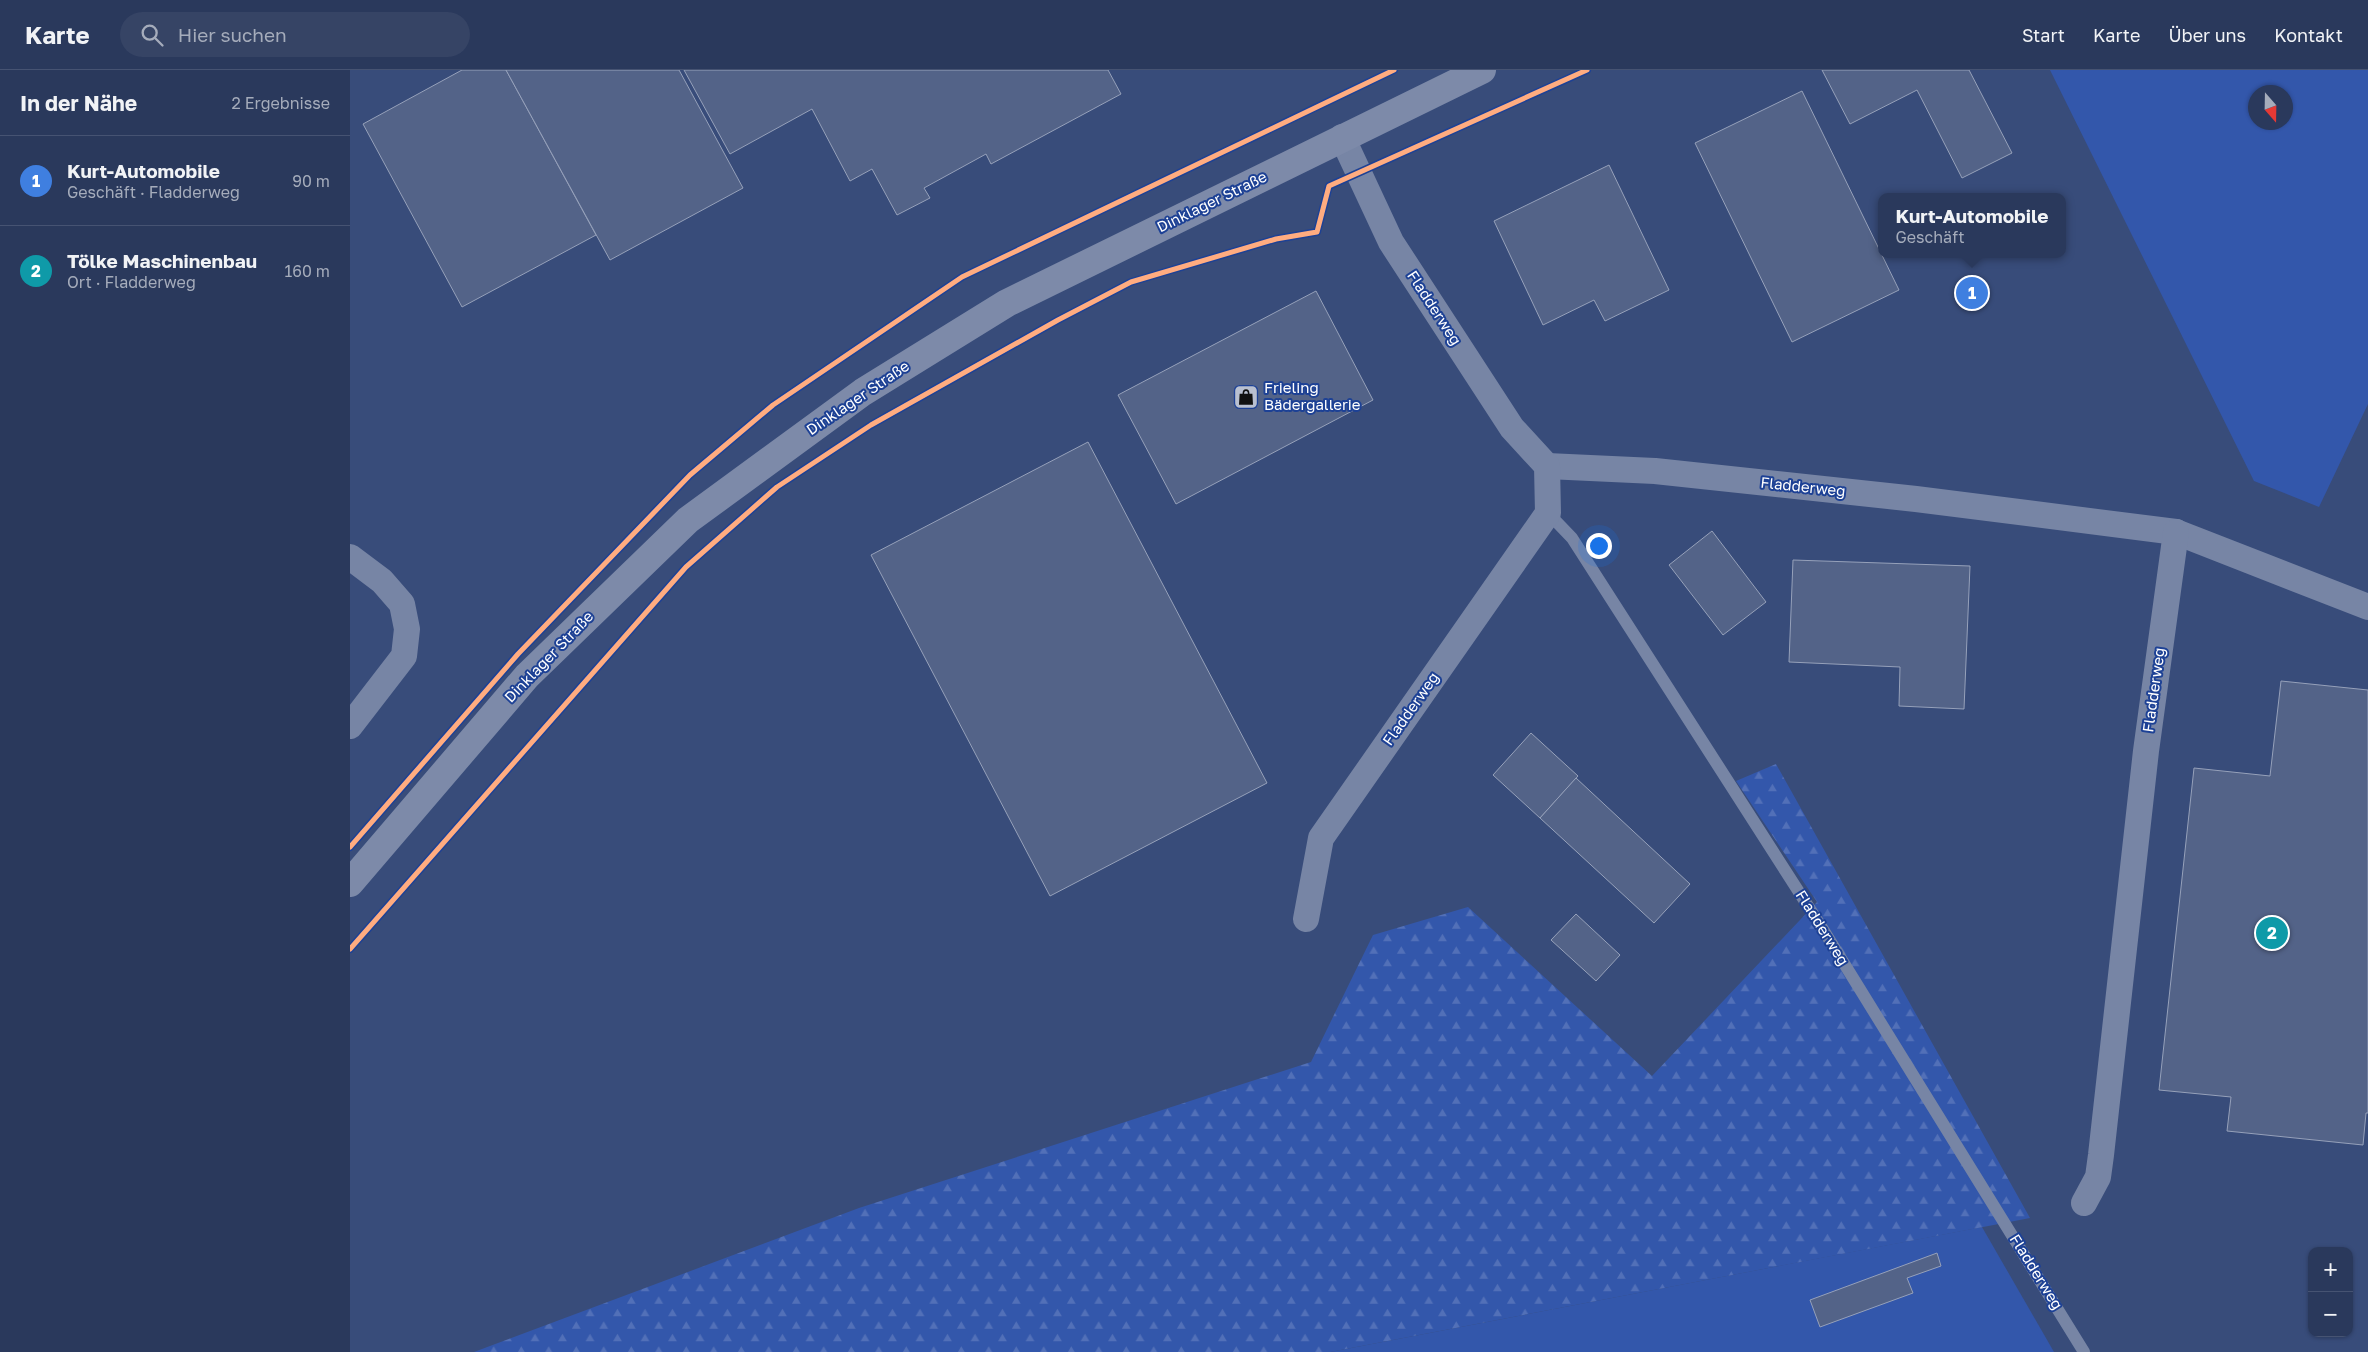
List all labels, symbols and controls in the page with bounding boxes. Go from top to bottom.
search box [120,12,470,57]
text: Karte [25,20,90,49]
icon: search [138,21,166,49]
text: Hier suchen [178,23,287,46]
text: Start [2022,24,2065,46]
text: Karte [2093,24,2140,46]
text: Über uns [2168,24,2246,46]
text: Kontakt [2274,24,2343,46]
north arrow [2248,85,2293,130]
text: In der Nähe [20,90,137,116]
text: 2 Ergebnisse [232,93,330,113]
text: Kurt-Automobile [67,159,220,182]
street label: Dinklager Straße [1154,167,1270,235]
text: 1 [32,171,40,191]
text: 90 m [292,171,330,191]
text: Geschäft · Fladderweg [67,182,240,202]
popup [1878,193,2066,258]
text: Kurt-Automobile [1896,204,2049,227]
text: Geschäft [1896,227,1965,247]
text: Tölke Maschinenbau [67,249,257,272]
text: 2 [31,261,41,281]
text: 160 m [284,261,330,281]
street label: Fladderweg [1404,267,1466,348]
text: Ort · Fladderweg [67,272,196,292]
pin: 1 [1956,274,1988,312]
street label: Dinklager Straße [803,356,912,438]
place label: Frieling Bädergallerie [1264,378,1361,413]
shop icon: Frieling Bädergallerie [1233,384,1259,410]
street label: Fladderweg [1760,473,1847,499]
your location [1586,533,1612,559]
street label: Dinklager Straße [500,607,597,706]
street label: Fladderweg [2138,646,2168,733]
street label: Fladderweg [1378,668,1442,749]
street label: Fladderweg [1793,886,1853,968]
pin: 2 [2256,914,2288,952]
street label: Fladderweg [2007,1230,2067,1312]
map controls [2308,1247,2353,1337]
button: + [2308,1247,2353,1292]
button: − [2308,1292,2353,1337]

